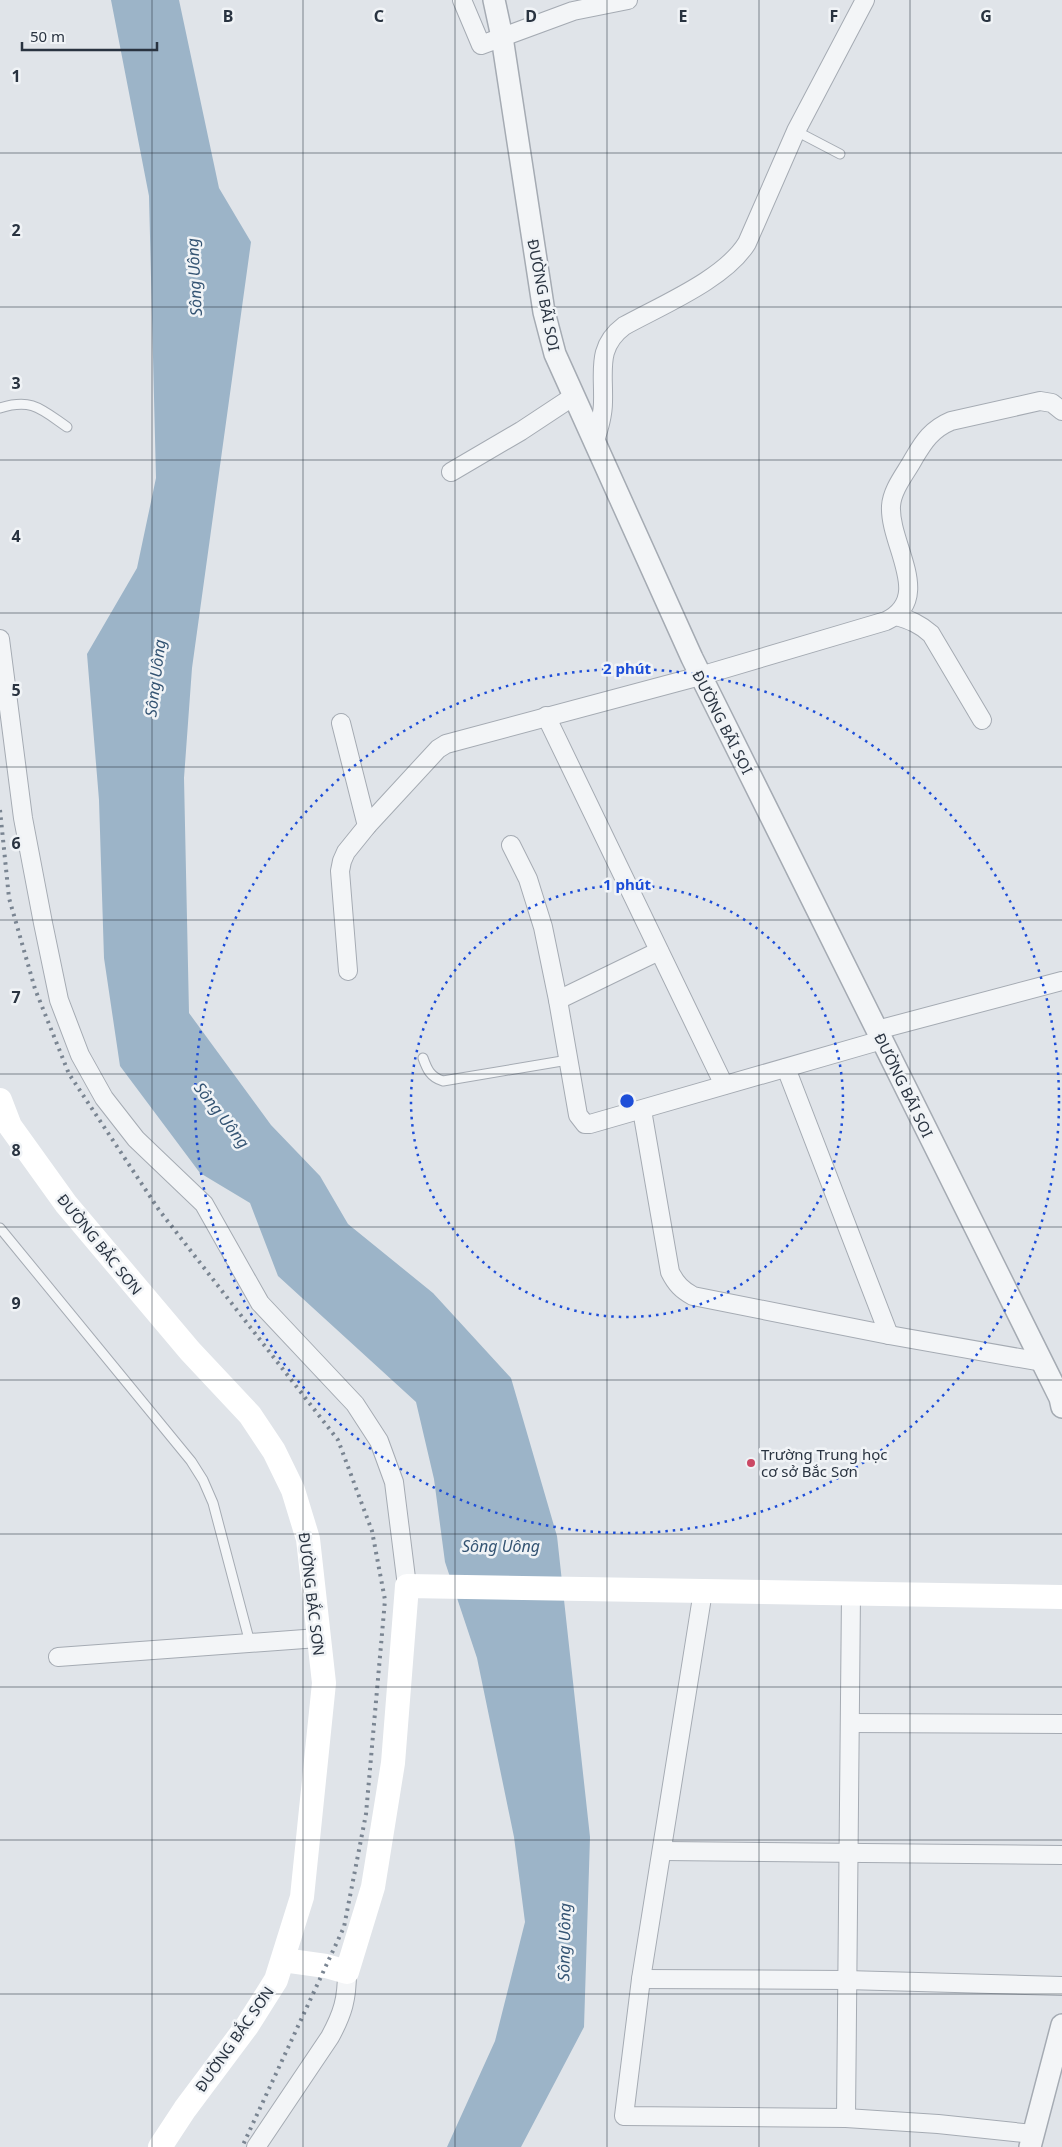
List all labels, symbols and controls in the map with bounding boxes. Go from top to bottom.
text: B [223,5,233,27]
text: C [374,5,384,27]
text: D [525,5,537,27]
text: E [679,5,688,27]
text: F [830,5,838,27]
text: G [980,5,992,27]
scale bar [22,20,158,52]
text: 50 m [30,26,65,46]
text: 1 [11,65,21,87]
text: 2 [11,219,21,241]
water label: Sông Uông [181,237,207,317]
street label: ĐƯỜNG BÃI SOI [523,237,565,353]
text: 3 [11,372,21,394]
text: 4 [11,525,21,547]
water label: Sông Uông [139,638,171,718]
text: 2 phút [603,658,651,678]
street label: ĐƯỜNG BÃI SOI [688,667,758,777]
text: 5 [11,679,21,701]
text: 6 [11,832,21,854]
text: 1 phút [603,874,651,894]
text: 7 [11,986,21,1008]
street label: ĐƯỜNG BÃI SOI [870,1029,938,1141]
water label: Sông Uông [189,1077,255,1153]
centre of rings [618,1092,636,1110]
text: 8 [11,1139,21,1161]
street label: ĐƯỜNG BẮC SƠN [53,1189,147,1299]
text: 9 [11,1292,21,1314]
place label: Trường Trung học cơ sở Bắc Sơn [761,1444,888,1481]
marker: Trường Trung học cơ sở Bắc Sơn [745,1457,757,1469]
street label: ĐƯỜNG BẮC SƠN [295,1531,329,1657]
water label: Sông Uông [462,1535,540,1557]
water label: Sông Uông [552,1903,576,1981]
street label: ĐƯỜNG BẮC SƠN [190,1982,278,2096]

